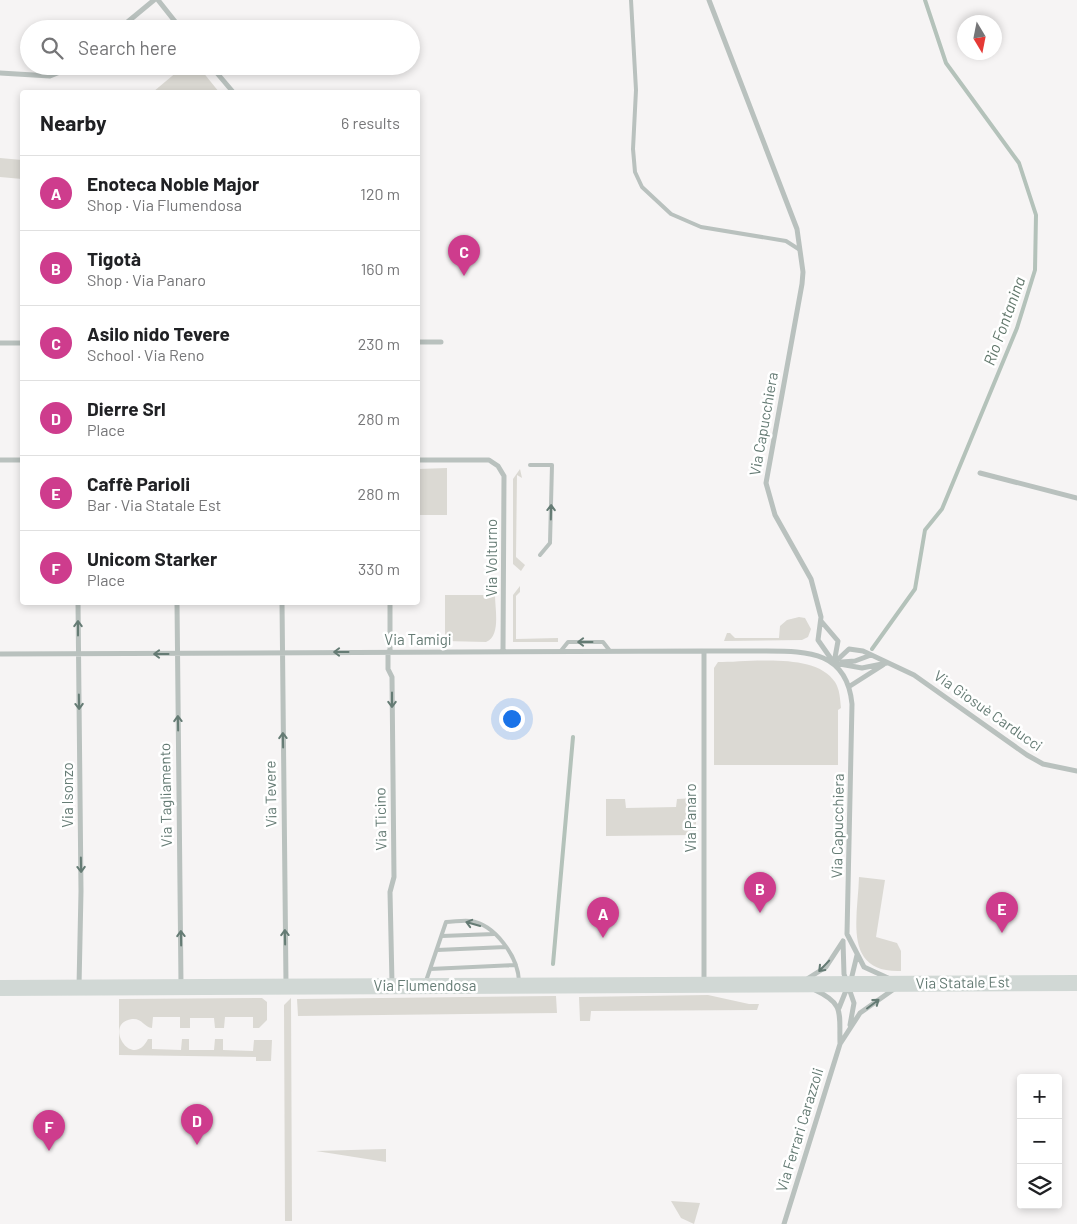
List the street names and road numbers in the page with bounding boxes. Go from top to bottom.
street label: Via Capucchiera [745,371,781,477]
street label: Via Volturno [482,519,500,597]
street label: Via Tamigi [384,630,452,648]
street label: Via Giosuè Carducci [931,666,1046,754]
street label: Via Tagliamento [155,743,175,847]
street label: Via Tevere [260,760,280,828]
street label: Via Isonzo [58,762,76,828]
street label: Via Capucchiera [827,773,847,879]
street label: Via Panaro [681,783,699,853]
street label: Via Ticino [370,787,390,851]
street label: Via Statale Est [916,972,1010,992]
street label: Via Flumendosa [374,976,476,994]
street label: Via Ferrari Carazzoli [772,1066,826,1194]

